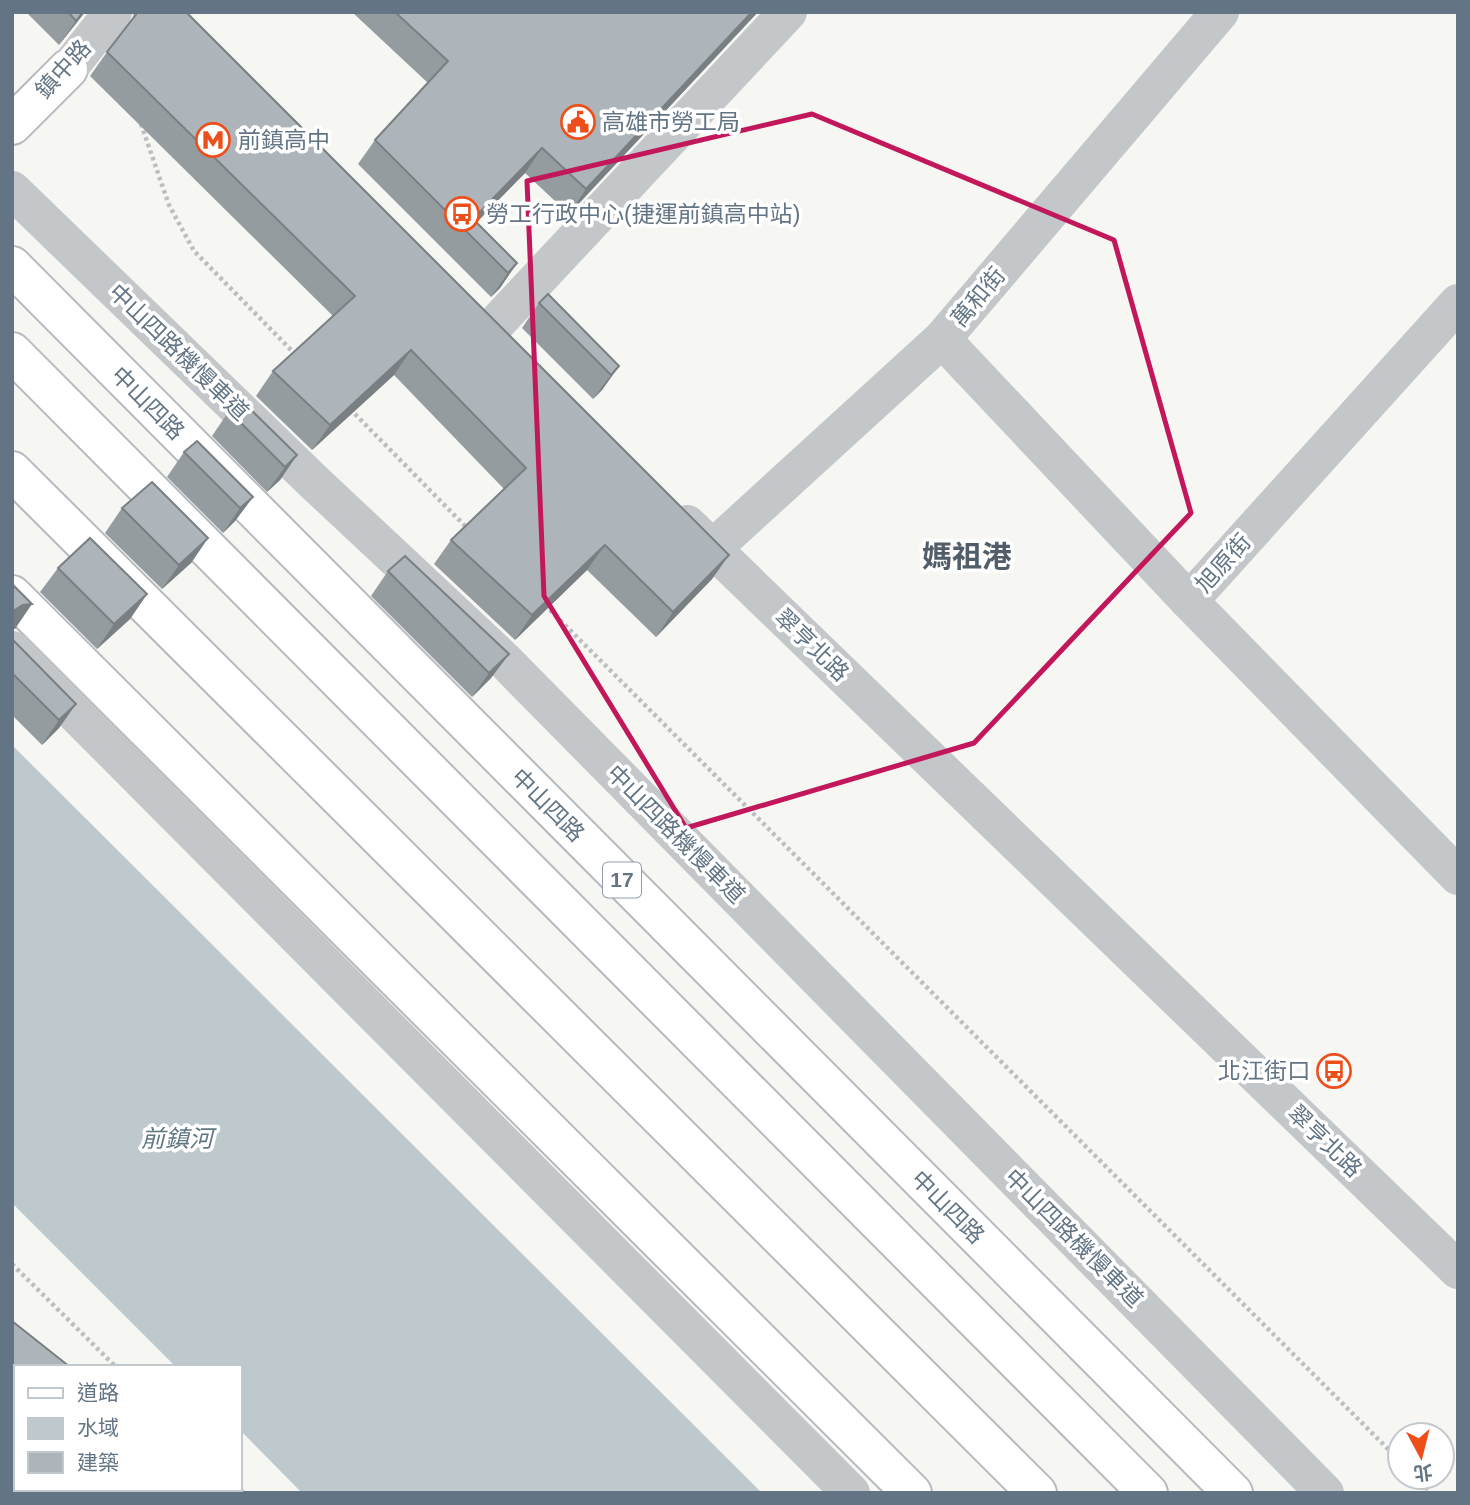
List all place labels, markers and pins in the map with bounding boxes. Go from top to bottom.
public building icon: 高雄市勞工局 [559,103,597,141]
place label: 高雄市勞工局 [602,109,740,135]
metro station icon: 前鎮高中 [194,121,232,159]
place label: 前鎮高中 [238,127,330,153]
bus stop icon: 勞工行政中心(捷運前鎮高中站) [443,195,481,233]
place label: 勞工行政中心(捷運前鎮高中站) [486,201,800,227]
bus stop icon: 北江街口 [1315,1052,1353,1090]
place label: 北江街口 [1218,1058,1310,1084]

